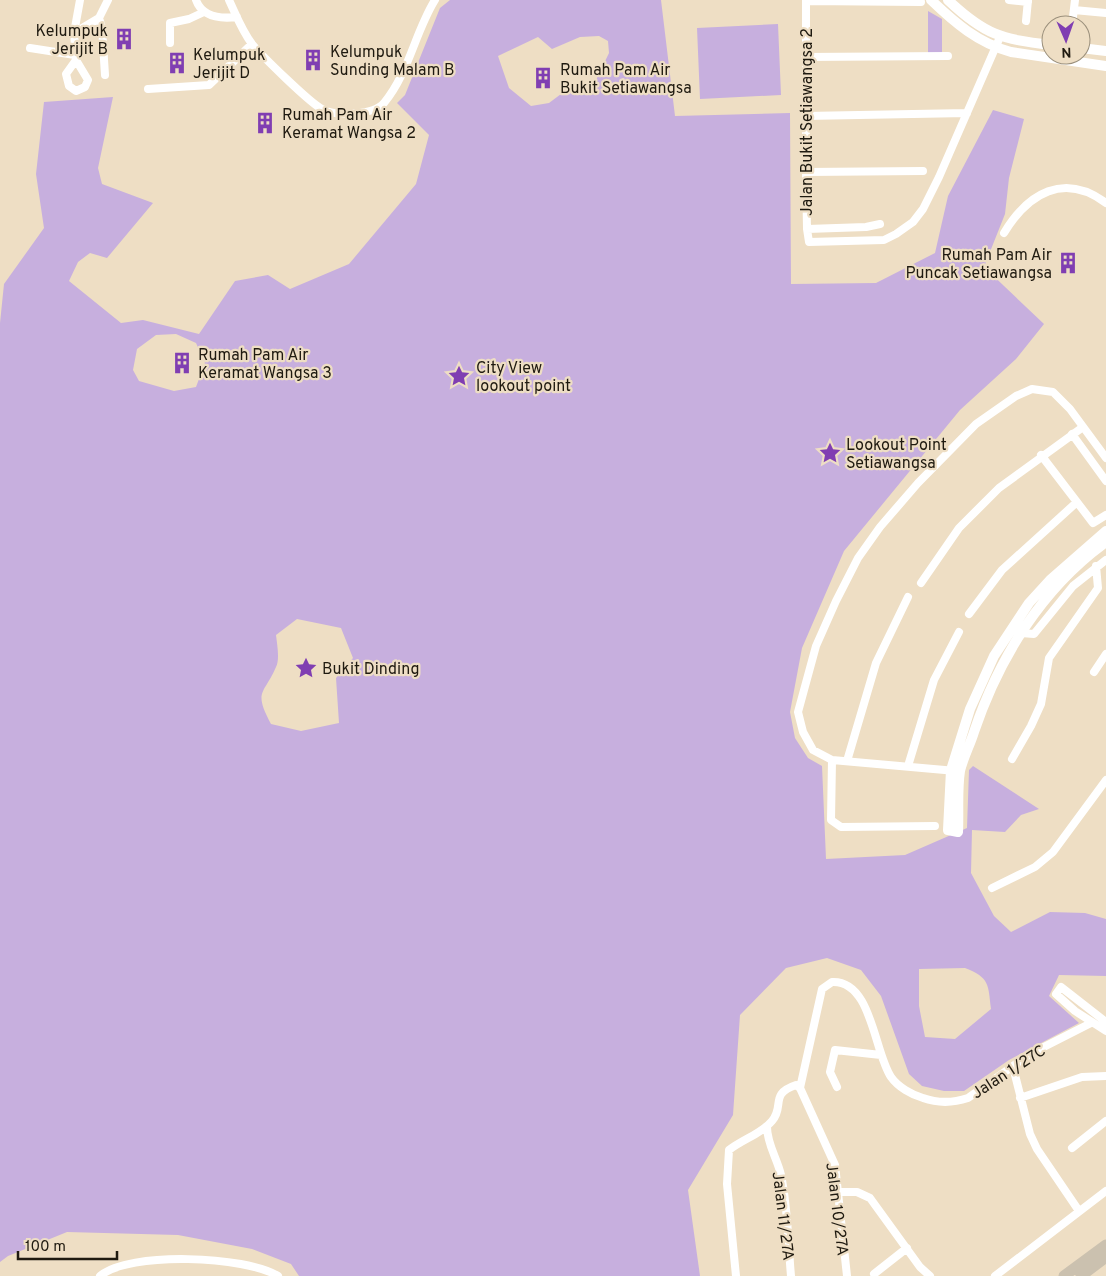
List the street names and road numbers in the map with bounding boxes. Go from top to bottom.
street label: Jalan Bukit Setiawangsa 2 [798,28,818,216]
street label: Jalan 1/27C [968,1041,1050,1104]
street label: Jalan 10/27A [820,1161,852,1257]
street label: Jalan 11/27A [767,1171,797,1262]

